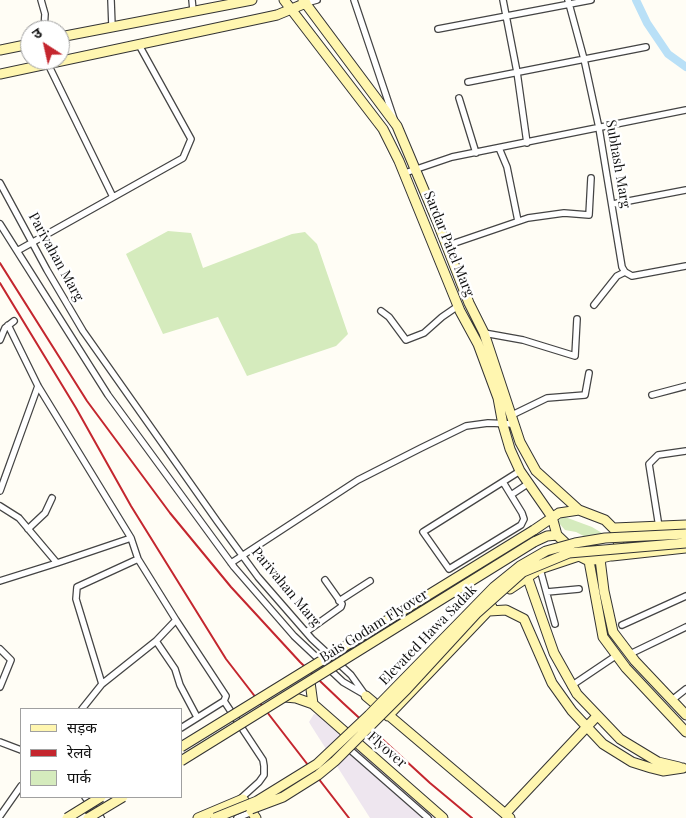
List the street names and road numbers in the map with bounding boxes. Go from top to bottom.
street label: Subhash Marg [602,119,634,209]
street label: Sardar Patel Marg [420,189,478,299]
street label: Parivahan Marg [25,210,87,304]
street label: Parivahan Marg [248,544,324,630]
street label: Elevated Hawa Sadak [376,581,480,689]
street label: Bais Godam Flyover [317,586,431,666]
street label: Flyover [364,728,410,772]

